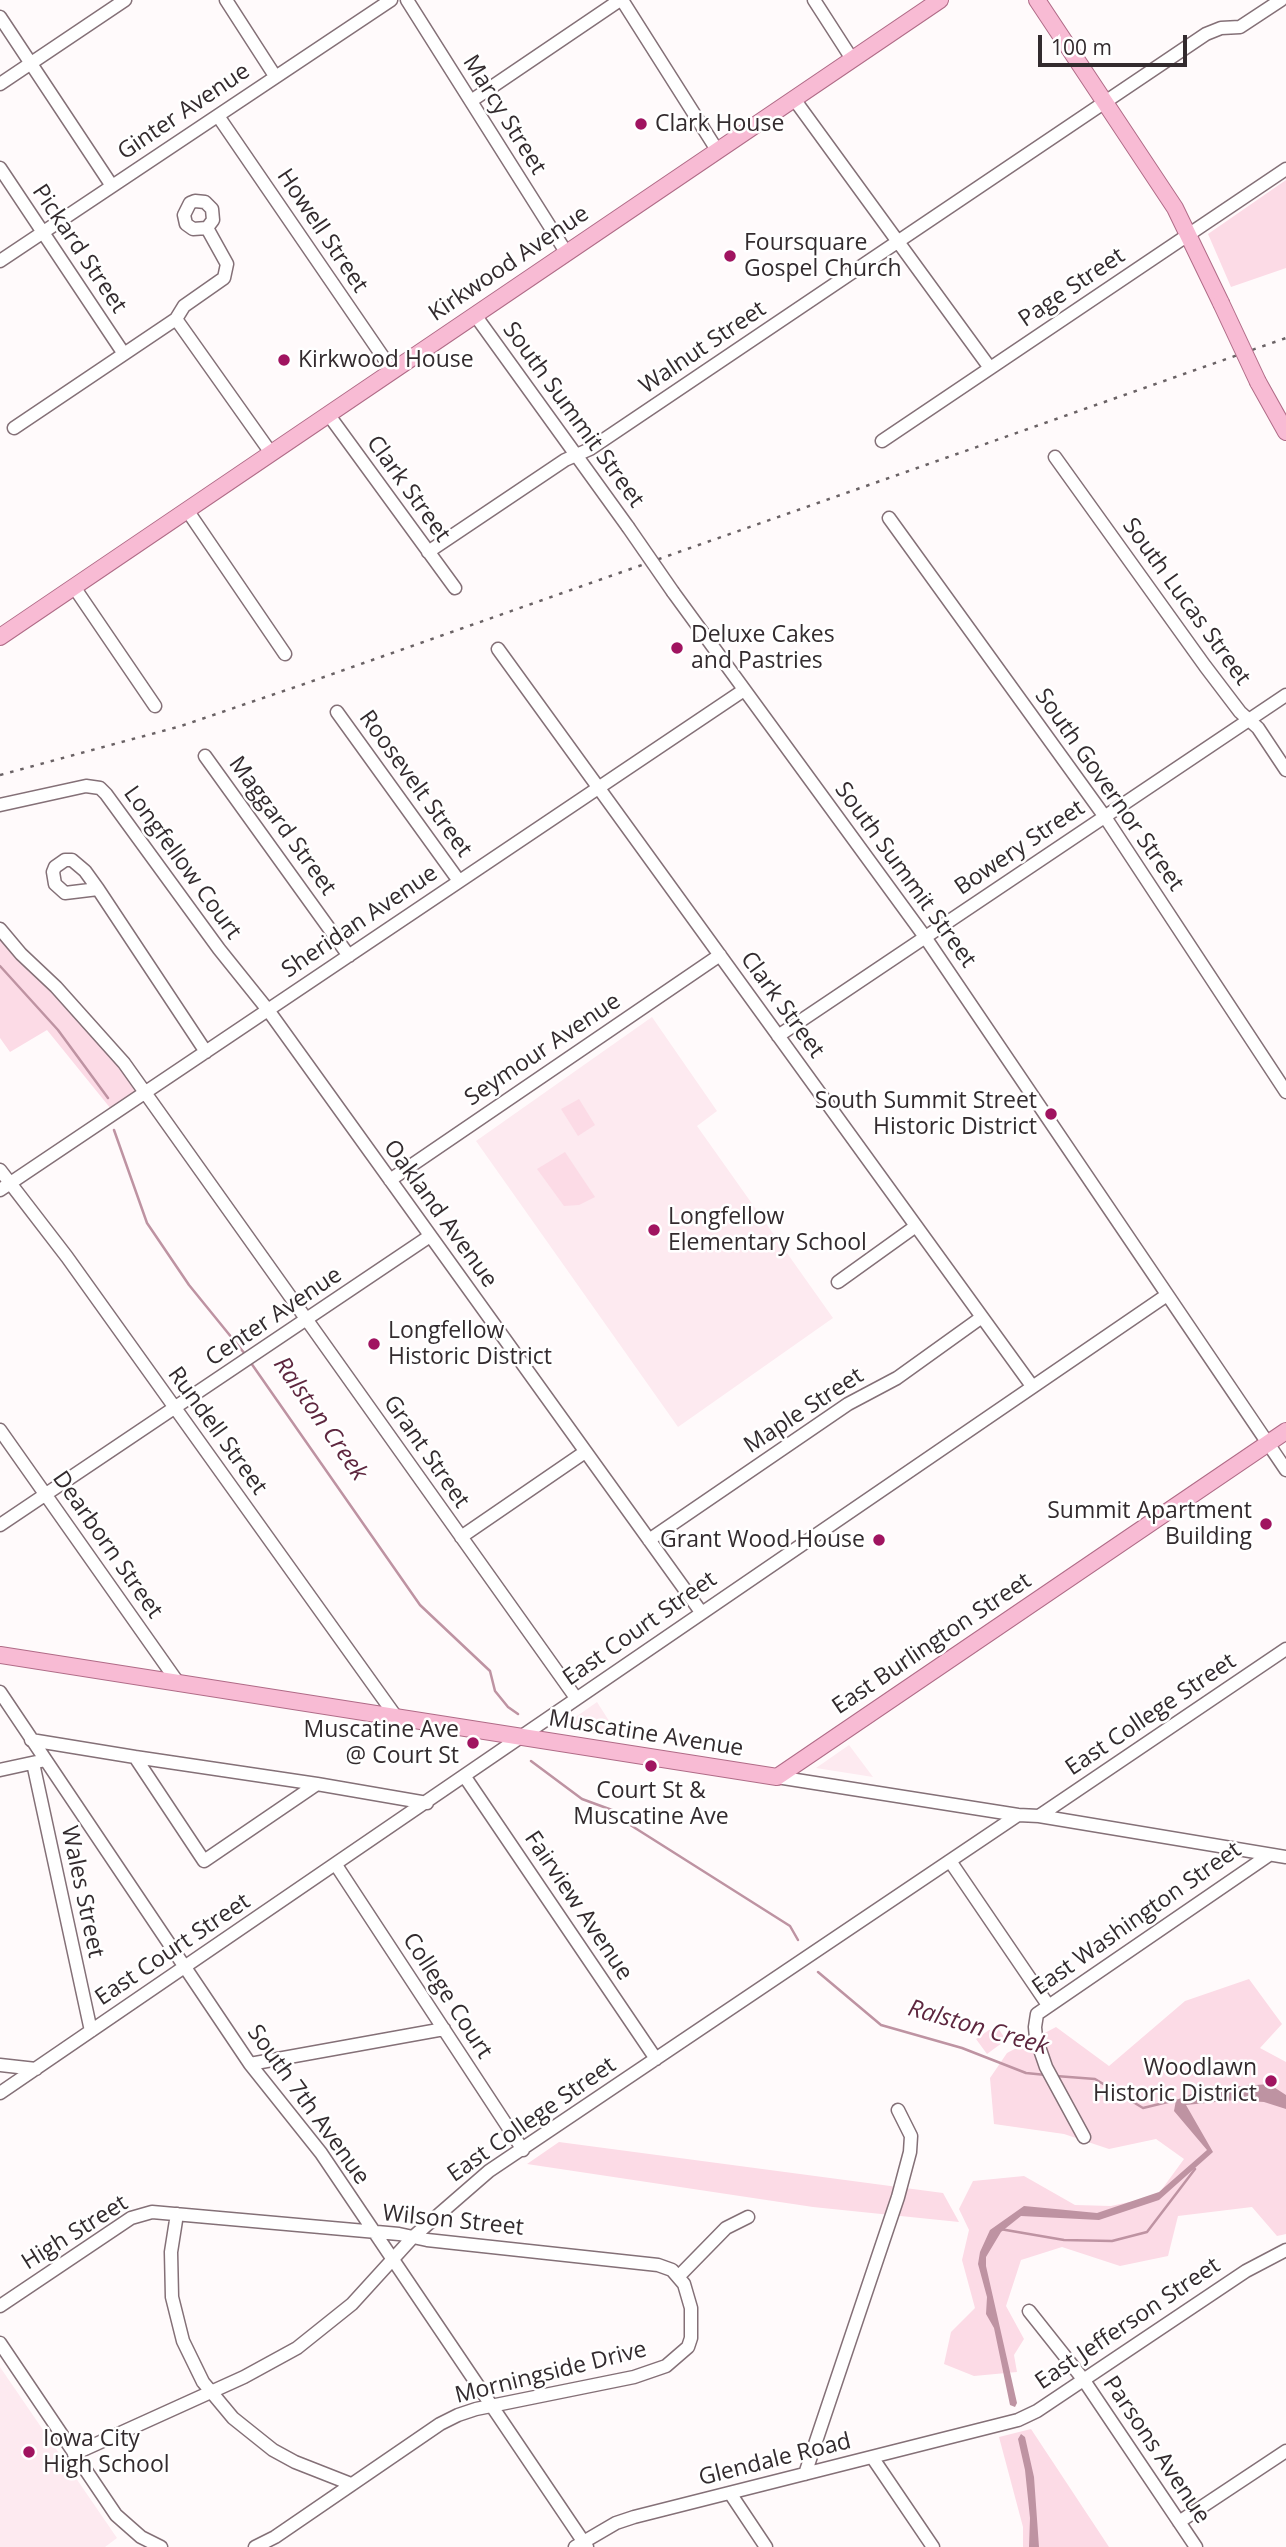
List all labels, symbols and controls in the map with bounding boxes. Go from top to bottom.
scale bar [1041,21,1190,65]
text: 100 m [1051,33,1112,61]
street label: Marcy Street [456,50,552,180]
street label: Ginter Avenue [113,58,255,166]
place label: Clark House [655,110,784,138]
marker: Clark House [633,116,649,132]
street label: Howell Street [270,164,374,298]
street label: Pickard Street [26,179,132,319]
street label: Kirkwood Avenue [424,200,594,328]
place label: Foursquare Gospel Church [744,229,902,283]
street label: Page Street [1014,242,1130,334]
marker: Foursquare Gospel Church [722,248,738,264]
street label: Walnut Street [635,296,771,400]
street label: South Summit Street [496,317,650,513]
place label: Kirkwood House [298,346,474,374]
marker: Kirkwood House [276,352,292,368]
street label: Clark Street [360,430,456,548]
street label: South Lucas Street [1116,513,1256,691]
place label: Deluxe Cakes and Pastries [691,621,835,675]
marker: Deluxe Cakes and Pastries [669,640,685,656]
street label: South Governor Street [1029,683,1189,897]
street label: Roosevelt Street [353,705,477,863]
street label: Maggard Street [222,751,342,901]
street label: South Summit Street [828,777,982,973]
street label: Longfellow Court [117,781,247,945]
street label: Bowery Street [950,794,1090,902]
street label: Sheridan Avenue [277,860,443,984]
street label: Clark Street [734,946,830,1064]
street label: Seymour Avenue [460,988,626,1112]
place label: South Summit Street Historic District [815,1087,1037,1141]
marker: South Summit Street Historic District [1043,1106,1059,1122]
street label: Oakland Avenue [377,1135,503,1293]
place label: Longfellow Elementary School [668,1203,867,1257]
marker: Longfellow Elementary School [646,1222,662,1238]
street label: Center Avenue [201,1261,347,1373]
place label: Longfellow Historic District [388,1317,552,1371]
marker: Longfellow Historic District [366,1336,382,1352]
water label: Ralston Creek [267,1352,373,1486]
street label: Rundell Street [161,1362,273,1500]
street label: Maple Street [739,1362,869,1460]
street label: Grant Street [377,1390,475,1514]
street label: Dearborn Street [46,1466,168,1624]
place label: Summit Apartment Building [1047,1497,1252,1551]
marker: Summit Apartment Building [1258,1516,1274,1532]
place label: Grant Wood House [660,1526,865,1554]
marker: Grant Wood House [871,1532,887,1548]
street label: East Court Street [558,1566,722,1692]
street label: East Burlington Street [827,1567,1037,1721]
street label: East College Street [1061,1648,1241,1782]
street label: Muscatine Avenue [547,1705,745,1763]
place label: Muscatine Ave @ Court St [304,1716,459,1770]
marker: Muscatine Ave @ Court St [465,1735,481,1751]
marker: Court St & Muscatine Ave [643,1758,659,1774]
place label: Court St & Muscatine Ave [573,1777,729,1831]
street label: Wales Street [55,1824,109,1960]
street label: Fairview Avenue [518,1826,638,1986]
street label: East Washington Street [1027,1836,1247,2002]
street label: East Court Street [90,1888,256,2012]
street label: College Court [396,1928,498,2064]
water label: Ralston Creek [905,1994,1051,2062]
street label: South 7th Avenue [241,2020,375,2190]
street label: East College Street [443,2052,621,2188]
place label: Woodlawn Historic District [1093,2054,1257,2108]
marker: Woodlawn Historic District [1263,2073,1279,2089]
street label: High Street [17,2190,133,2276]
street label: Wilson Street [381,2200,525,2242]
street label: East Jefferson Street [1030,2252,1226,2396]
street label: Morningside Drive [452,2336,650,2410]
street label: Parsons Avenue [1096,2371,1216,2529]
place label: Iowa City High School [43,2425,170,2479]
street label: Glendale Road [696,2428,854,2492]
marker: Iowa City High School [21,2444,37,2460]

